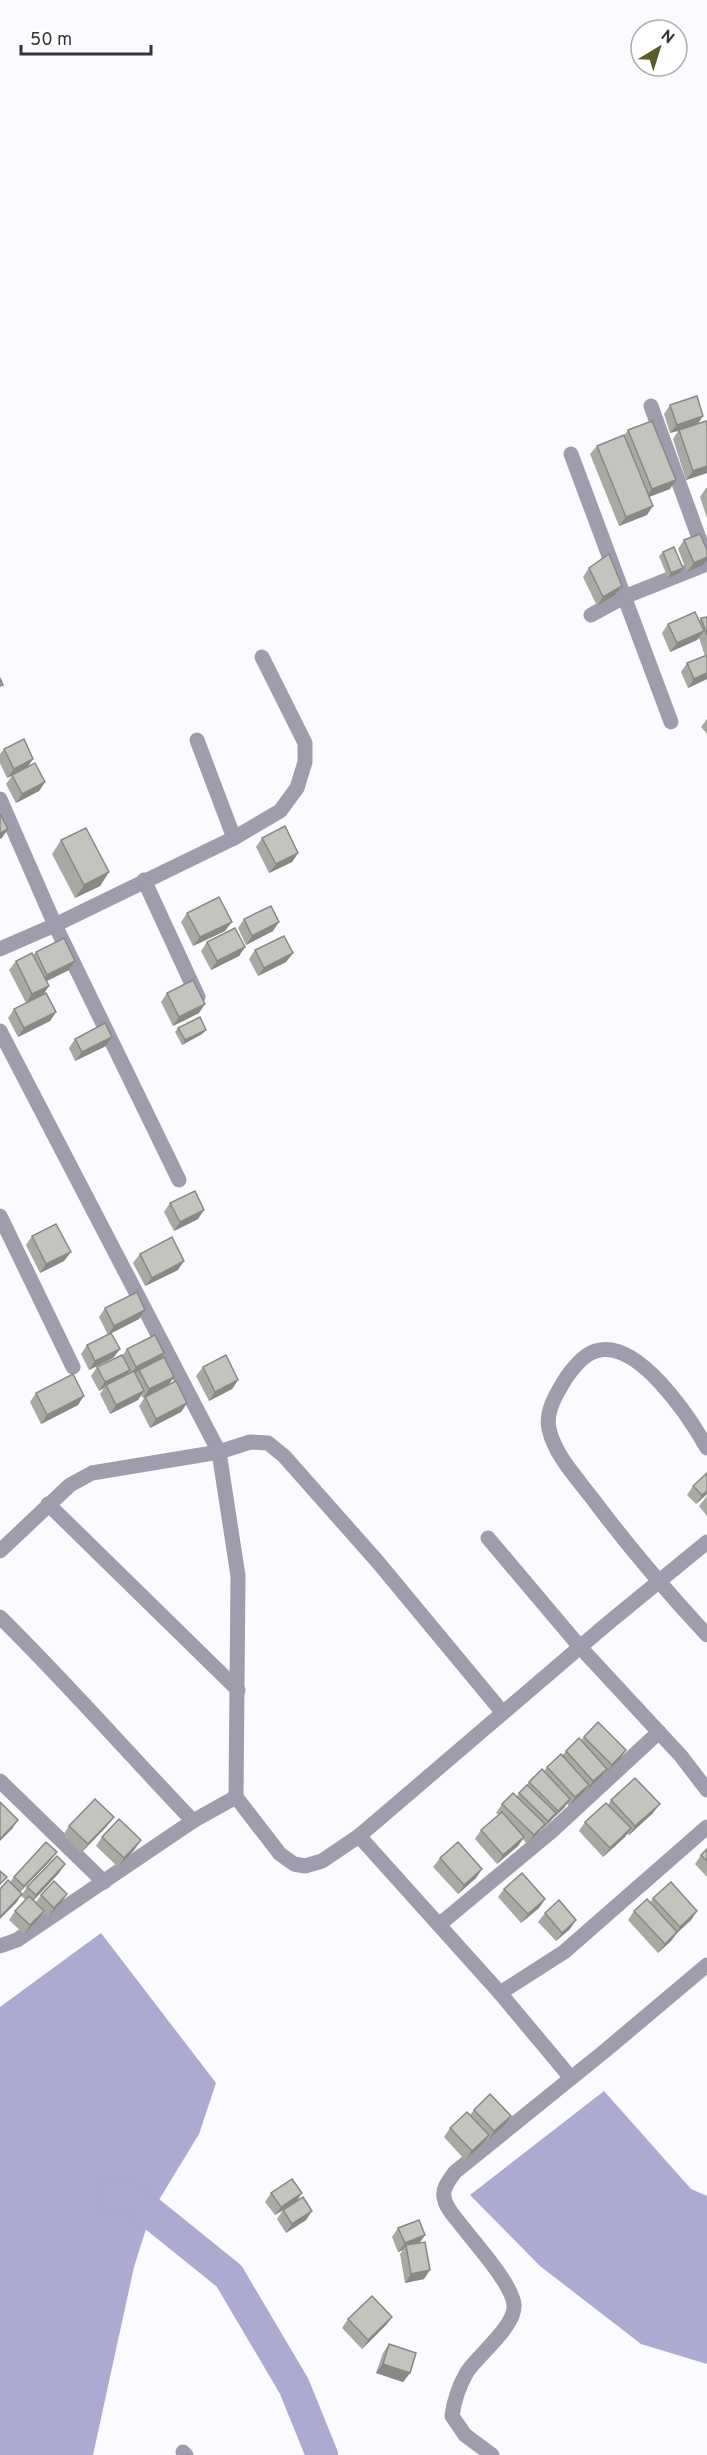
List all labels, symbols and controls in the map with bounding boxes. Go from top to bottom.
scale bar [21,18,152,56]
north arrow [629,18,689,78]
text: N [656,26,678,49]
text: 50 m [30,29,72,52]

